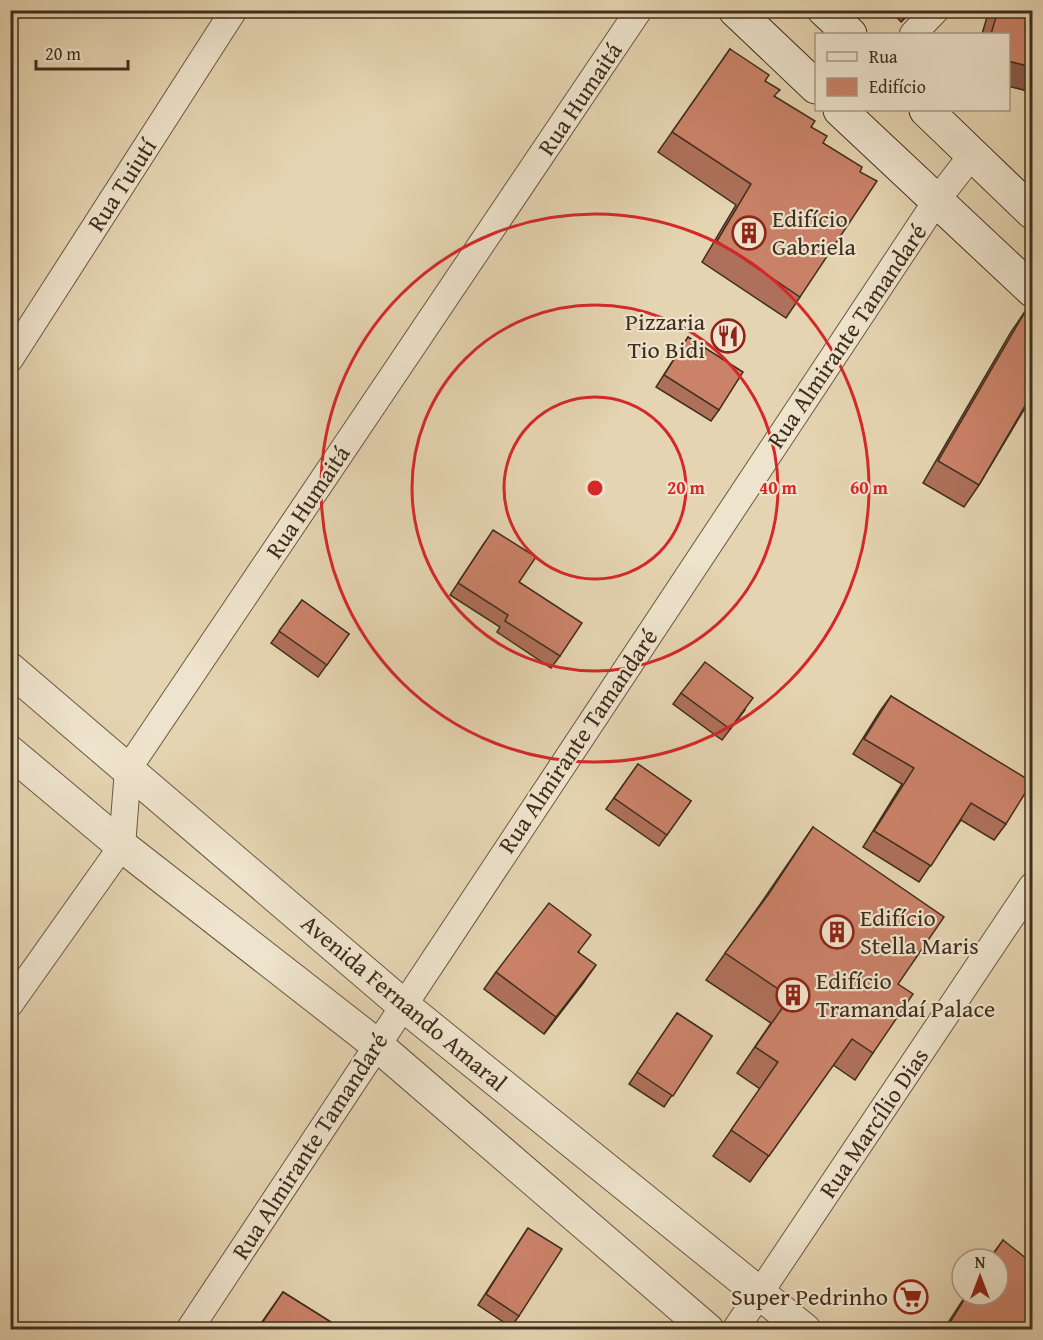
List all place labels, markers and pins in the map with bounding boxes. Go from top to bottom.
place label: Edifício Gabriela [772,201,857,264]
building icon: Edifício Gabriela [731,215,767,251]
place label: Pizzaria Tio Bidi [625,304,706,367]
restaurant icon: Pizzaria Tio Bidi [710,318,746,354]
centre of rings [585,478,605,498]
place label: Edifício Stella Maris [860,900,979,963]
building icon: Edifício Stella Maris [819,914,855,950]
place label: Edifício Tramandaí Palace [816,963,995,1026]
building icon: Edifício Tramandaí Palace [775,977,811,1013]
place label: Super Pedrinho [731,1279,888,1314]
supermarket icon: Super Pedrinho [893,1279,929,1315]

